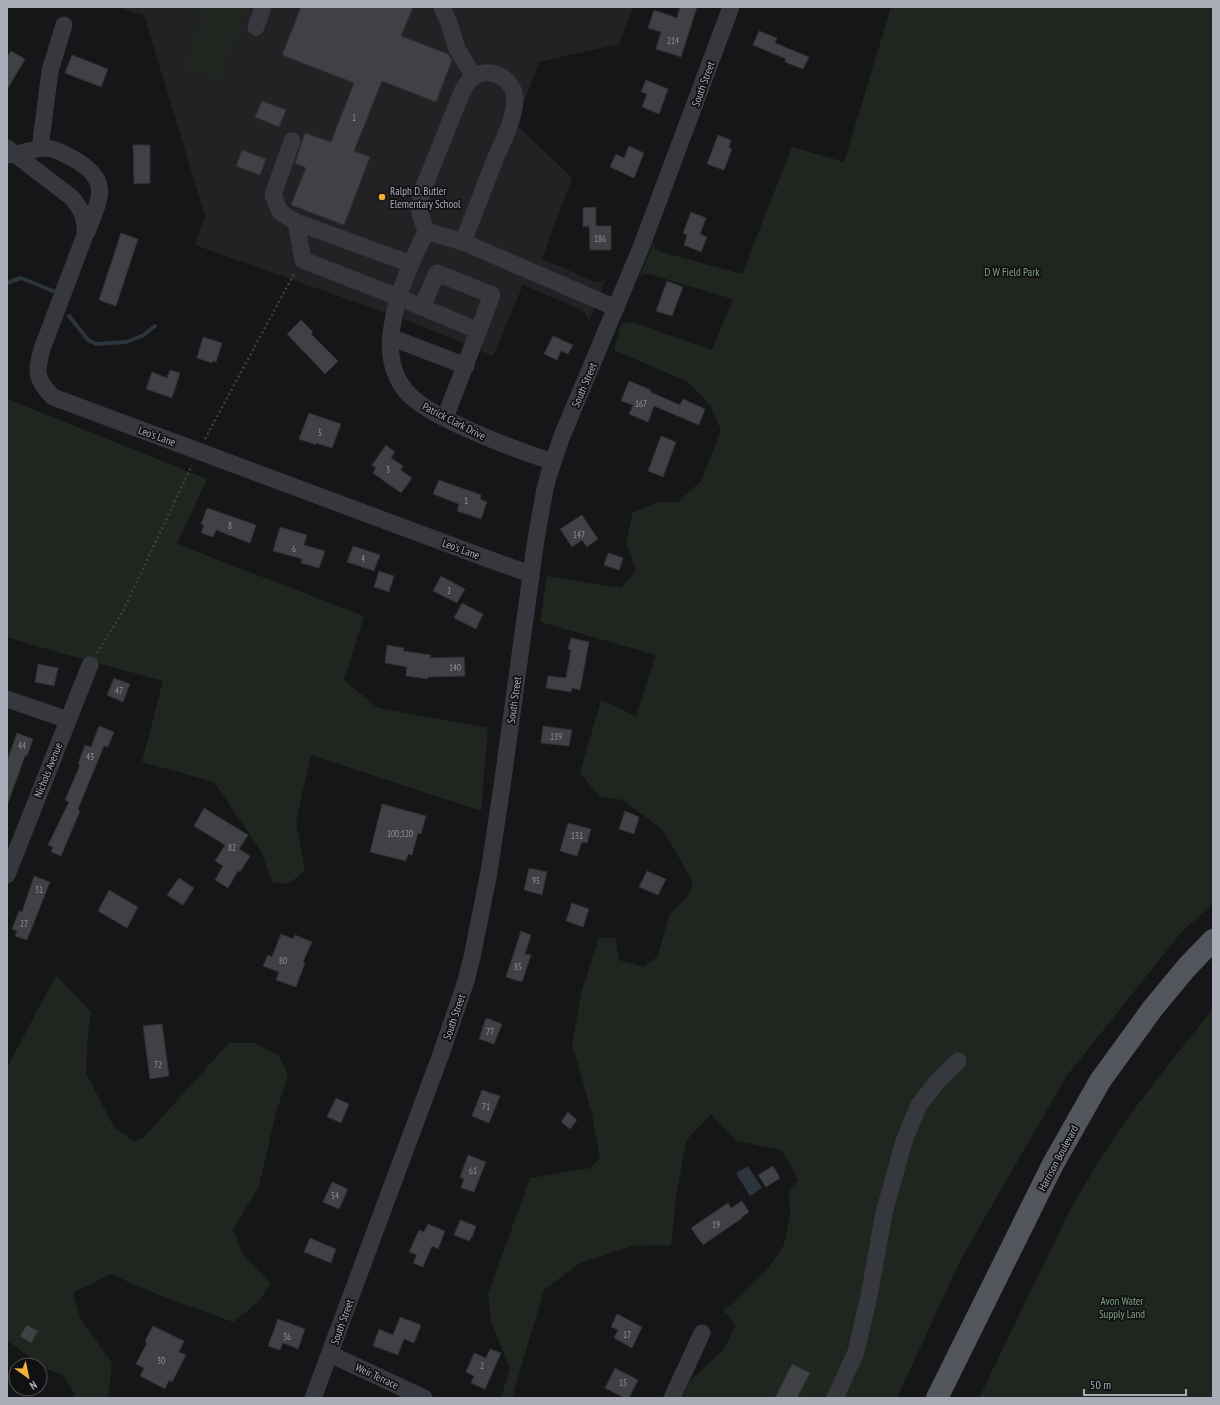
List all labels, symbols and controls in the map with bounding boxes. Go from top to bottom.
house number: 214 [667,35,679,46]
street label: South Street [688,59,718,109]
house number: 1 [352,112,356,123]
place label: Ralph D. Butler Elementary School [390,184,461,211]
marker: Ralph D. Butler Elementary School [377,192,387,202]
house number: 186 [594,233,606,244]
park label: D W Field Park [985,265,1040,279]
street label: South Street [568,361,600,409]
house number: 167 [635,398,647,409]
street label: Patrick Clark Drive [420,399,488,443]
street label: Leo's Lane [137,423,178,449]
house number: 5 [318,427,322,438]
house number: 3 [386,464,390,475]
house number: 1 [464,495,468,506]
house number: 8 [228,520,232,531]
house number: 147 [573,529,585,540]
street label: Leo's Lane [441,536,482,562]
house number: 6 [292,543,296,554]
house number: 4 [361,553,365,564]
house number: 2 [447,585,451,596]
house number: 140 [449,662,461,673]
street label: South Street [504,676,524,724]
house number: 47 [115,685,123,696]
house number: 139 [550,731,562,742]
house number: 44 [18,740,26,751]
street label: Nichols Avenue [31,740,66,799]
house number: 43 [86,751,94,762]
house number: 100;120 [387,828,413,839]
house number: 131 [571,830,583,841]
house number: 82 [228,842,236,853]
house number: 95 [532,875,540,886]
house number: 31 [35,884,43,895]
house number: 27 [20,918,28,929]
house number: 80 [279,955,287,966]
house number: 85 [514,961,522,972]
street label: South Street [440,992,468,1042]
house number: 77 [486,1026,494,1037]
house number: 72 [154,1059,162,1070]
house number: 71 [482,1101,490,1112]
street label: Harrison Boulevard [1035,1123,1081,1193]
house number: 61 [469,1165,477,1176]
house number: 54 [331,1190,339,1201]
house number: 19 [712,1219,720,1230]
park label: Avon Water Supply Land [1099,1294,1145,1321]
street label: South Street [327,1297,357,1347]
house number: 17 [623,1329,631,1340]
house number: 36 [283,1331,291,1342]
house number: 30 [157,1355,165,1366]
north arrow [8,1357,48,1397]
street label: Weir Terrace [353,1360,401,1392]
house number: 2 [480,1360,484,1371]
scale bar [1084,1371,1186,1397]
house number: 15 [619,1377,627,1388]
text: 50 m [1090,1377,1111,1392]
text: N [27,1378,40,1393]

